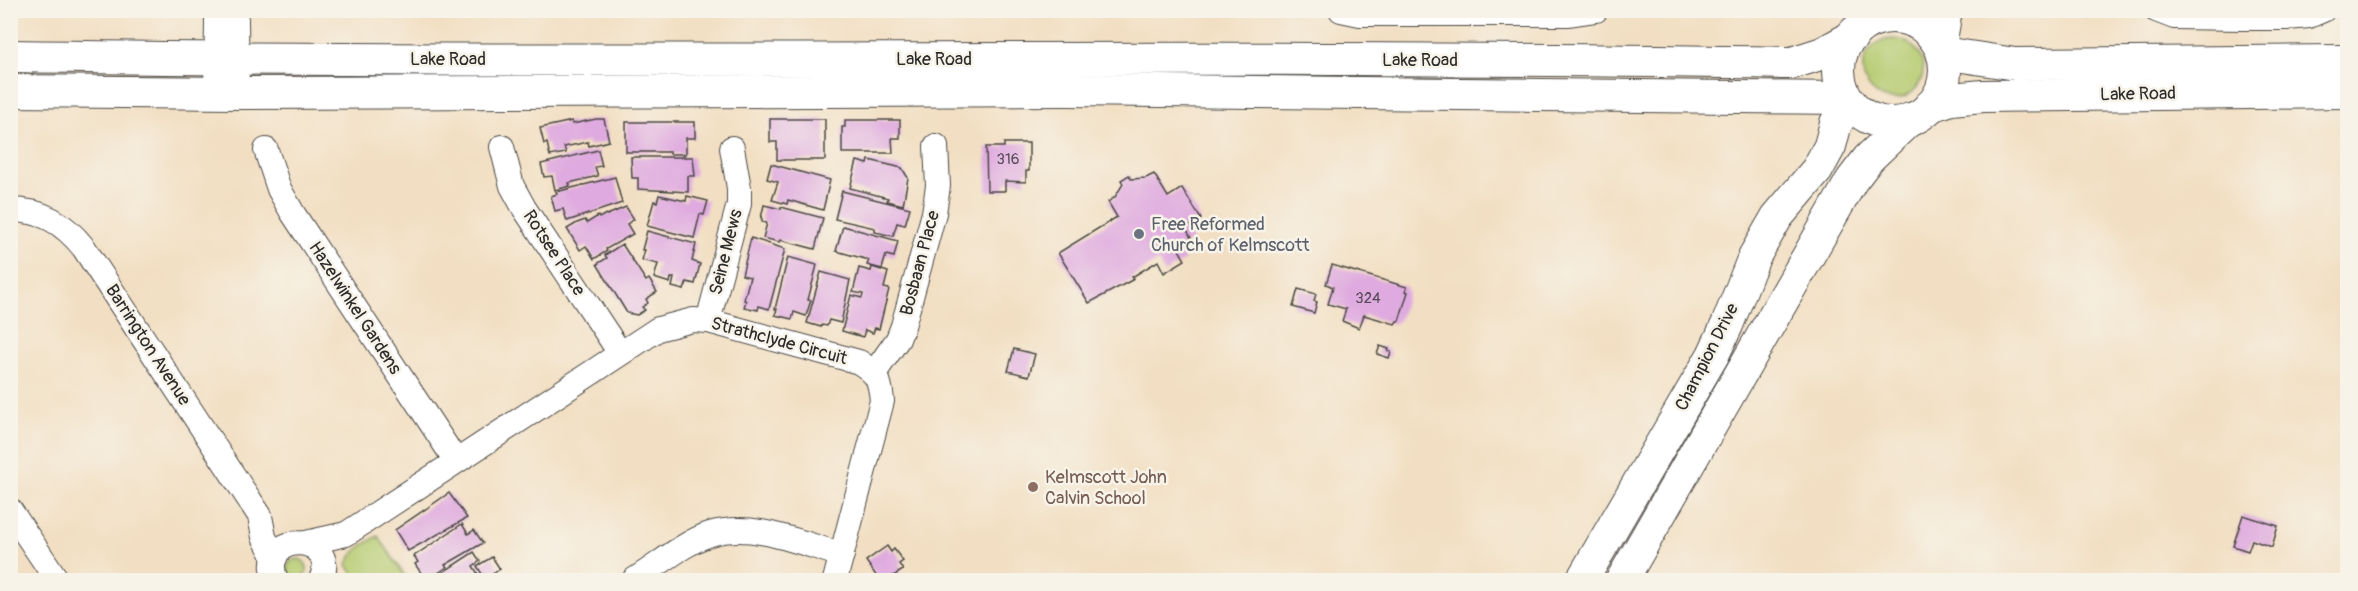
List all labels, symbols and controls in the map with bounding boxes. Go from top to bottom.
street label: Lake Road [410,48,486,71]
street label: Lake Road [896,48,972,71]
street label: Lake Road [1382,49,1458,72]
street label: Lake Road [2100,82,2176,106]
house number: 316 [997,150,1019,169]
street label: Rotsee Place [518,206,590,300]
street label: Seine Mews [704,207,748,297]
street label: Bosbaan Place [895,208,945,318]
place label: Free Reformed Church of Kelmscott [1151,213,1310,257]
marker: Free Reformed Church of Kelmscott [1132,227,1146,241]
street label: Hazelwinkel Gardens [303,237,407,379]
street label: Barrington Avenue [100,280,196,410]
house number: 324 [1355,289,1381,308]
street label: Champion Drive [1670,299,1744,415]
street label: Strathclyde Circuit [708,312,850,370]
place label: Kelmscott John Calvin School [1045,466,1167,510]
marker: Kelmscott John Calvin School [1026,480,1040,494]

